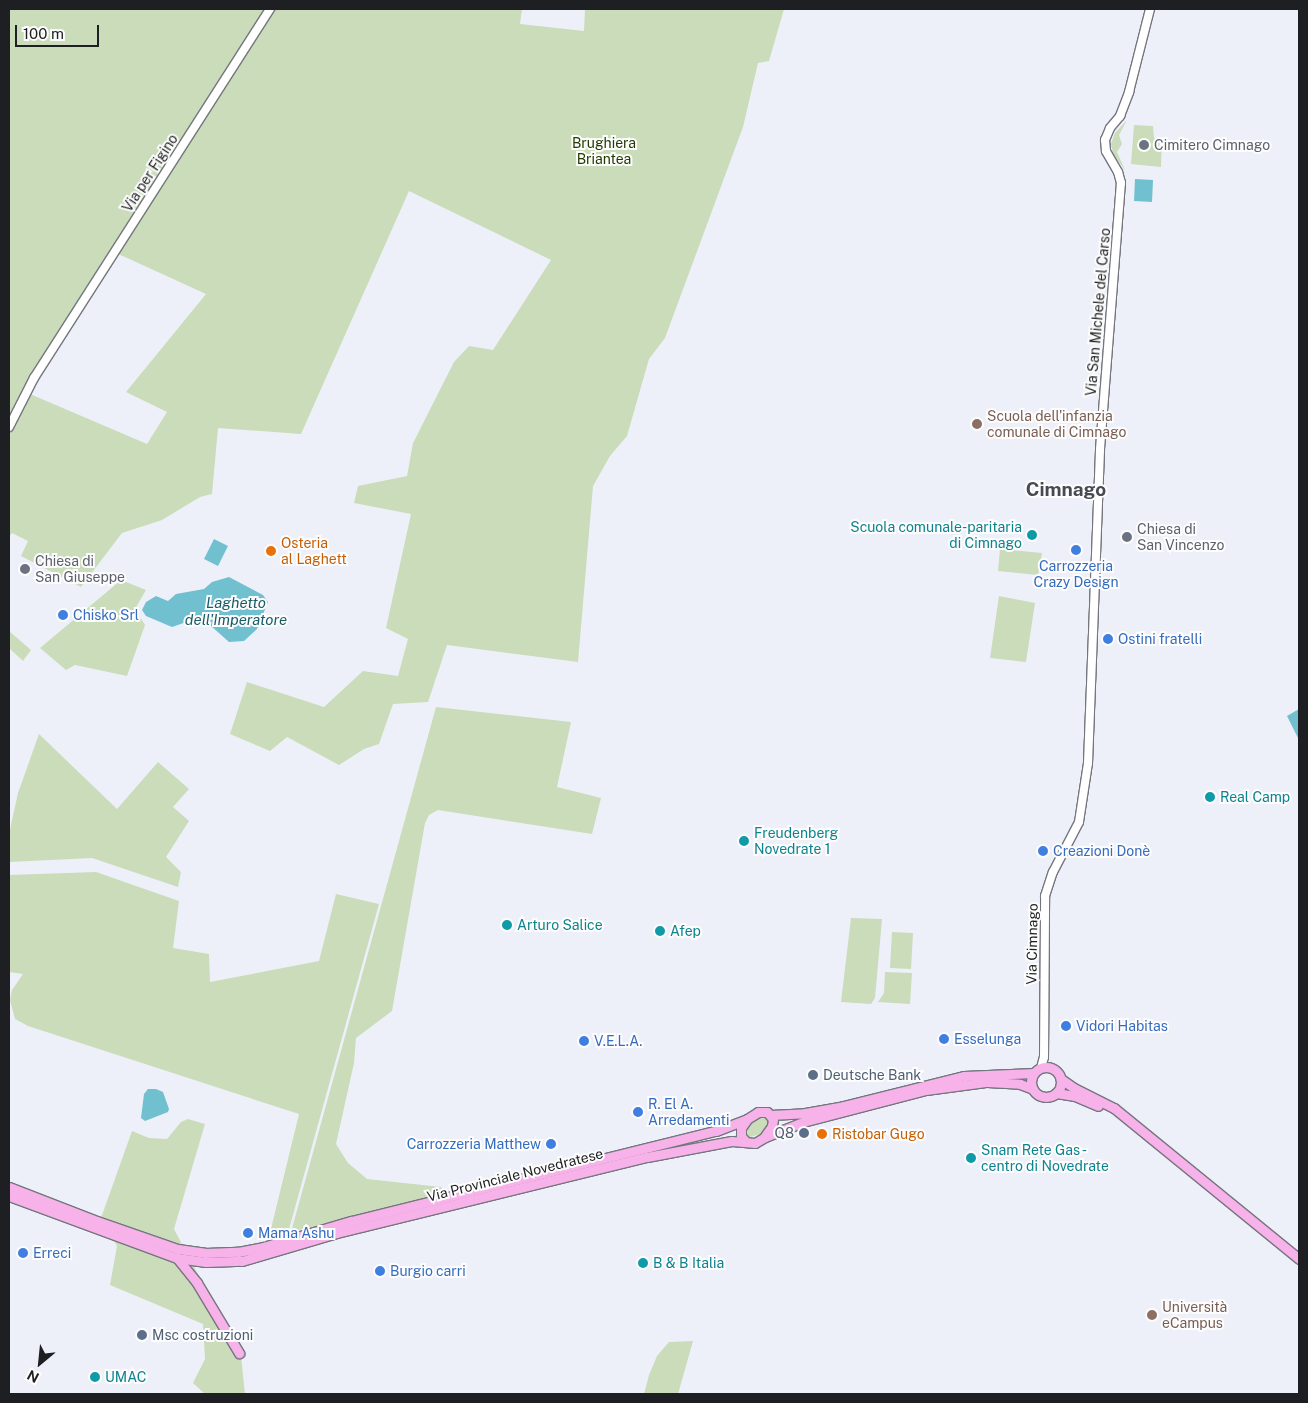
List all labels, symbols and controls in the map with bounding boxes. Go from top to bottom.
scale bar [18,15,101,47]
text: 100 m [23,25,64,42]
street label: Via per Figino [119,131,181,215]
park label: Brughiera Briantea [572,135,636,168]
place label: Cimitero Cimnago [1154,137,1270,153]
marker: Cimitero Cimnago [1138,139,1150,151]
street label: Via San Michele del Carso [1082,227,1114,397]
place label: Scuola dell'infanzia comunale di Cimnago [987,408,1127,441]
marker: Scuola dell'infanzia comunale di Cimnago [971,418,983,430]
district label: Cimnago [1026,479,1106,501]
place label: Scuola comunale-paritaria di Cimnago [850,519,1022,552]
place label: Chiesa di San Vincenzo [1137,521,1225,554]
marker: Scuola comunale-paritaria di Cimnago [1026,529,1038,541]
marker: Chiesa di San Vincenzo [1121,531,1133,543]
place label: Osteria al Laghett [281,535,347,568]
marker: Carrozzeria Crazy Design [1070,544,1082,556]
marker: Osteria al Laghett [265,545,277,557]
place label: Chiesa di San Giuseppe [35,553,125,586]
place label: Carrozzeria Crazy Design [1034,558,1118,590]
marker: Chiesa di San Giuseppe [19,563,31,575]
water label: Laghetto dell'Imperatore [185,593,287,628]
place label: Chisko Srl [73,607,139,623]
marker: Chisko Srl [57,609,69,621]
place label: Ostini fratelli [1118,631,1202,647]
marker: Ostini fratelli [1102,633,1114,645]
place label: Real Camp [1220,789,1290,805]
marker: Real Camp [1204,791,1216,803]
place label: Freudenberg Novedrate 1 [754,825,838,858]
marker: Freudenberg Novedrate 1 [738,835,750,847]
place label: Creazioni Donè [1053,843,1150,859]
marker: Creazioni Donè [1037,845,1049,857]
street label: Via Cimnago [1023,903,1041,985]
place label: Arturo Salice [517,917,603,933]
marker: Arturo Salice [501,919,513,931]
place label: Afep [670,923,701,939]
marker: Afep [654,925,666,937]
place label: Vidori Habitas [1076,1018,1168,1034]
marker: Vidori Habitas [1060,1020,1072,1032]
place label: Esselunga [954,1031,1021,1047]
place label: V.E.L.A. [594,1033,642,1049]
marker: Esselunga [938,1033,950,1045]
marker: V.E.L.A. [578,1035,590,1047]
place label: Deutsche Bank [823,1067,921,1083]
marker: Deutsche Bank [807,1069,819,1081]
place label: R. El A. Arredamenti [648,1096,730,1128]
marker: R. El A. Arredamenti [632,1106,644,1118]
place label: Q8 [774,1125,794,1141]
place label: Ristobar Gugo [832,1126,925,1142]
marker: Q8 [798,1127,810,1139]
marker: Ristobar Gugo [816,1128,828,1140]
place label: Carrozzeria Matthew [407,1136,541,1152]
marker: Carrozzeria Matthew [545,1138,557,1150]
place label: Snam Rete Gas - centro di Novedrate [981,1142,1109,1174]
street label: Via Provinciale Novedratese [425,1145,605,1205]
marker: Snam Rete Gas - centro di Novedrate [965,1152,977,1164]
place label: Mama Ashu [258,1225,334,1241]
marker: Mama Ashu [242,1227,254,1239]
place label: Erreci [33,1245,71,1261]
marker: Erreci [17,1247,29,1259]
place label: B & B Italia [653,1255,724,1271]
marker: B & B Italia [637,1257,649,1269]
place label: Burgio carri [390,1263,466,1279]
marker: Burgio carri [374,1265,386,1277]
place label: Università eCampus [1162,1299,1227,1331]
marker: Università eCampus [1146,1309,1158,1321]
place label: Msc costruzioni [152,1327,254,1343]
marker: Msc costruzioni [136,1329,148,1341]
north arrow [15,1338,65,1388]
text: N [24,1367,42,1386]
place label: UMAC [105,1369,146,1385]
marker: UMAC [89,1371,101,1383]

